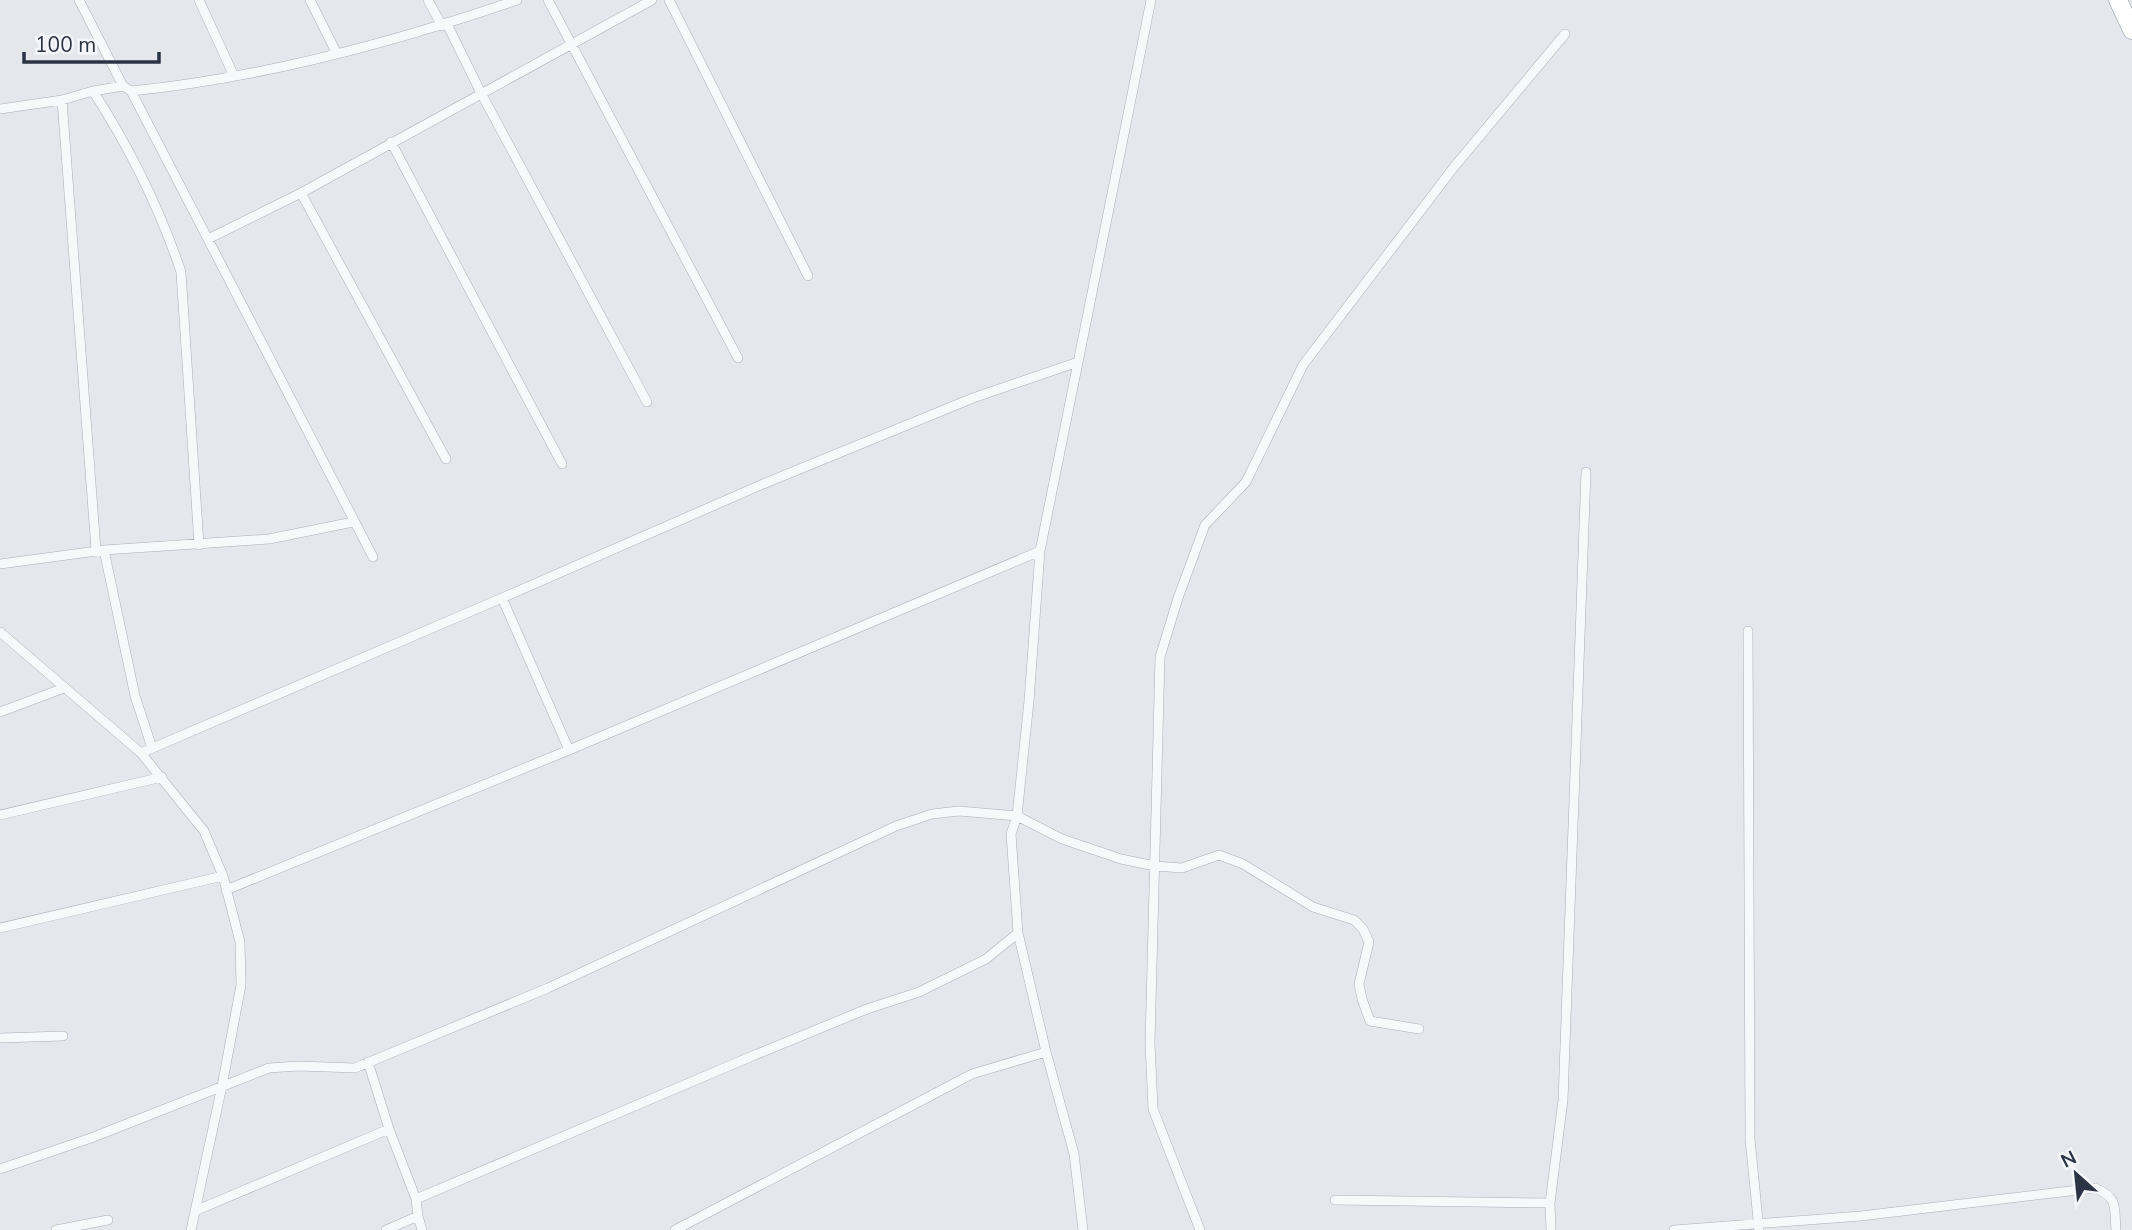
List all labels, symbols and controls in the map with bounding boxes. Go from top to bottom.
scale bar [24,21,159,65]
text: 100 m [35,31,96,59]
north arrow [2041,1139,2111,1209]
text: N [2056,1145,2081,1175]

